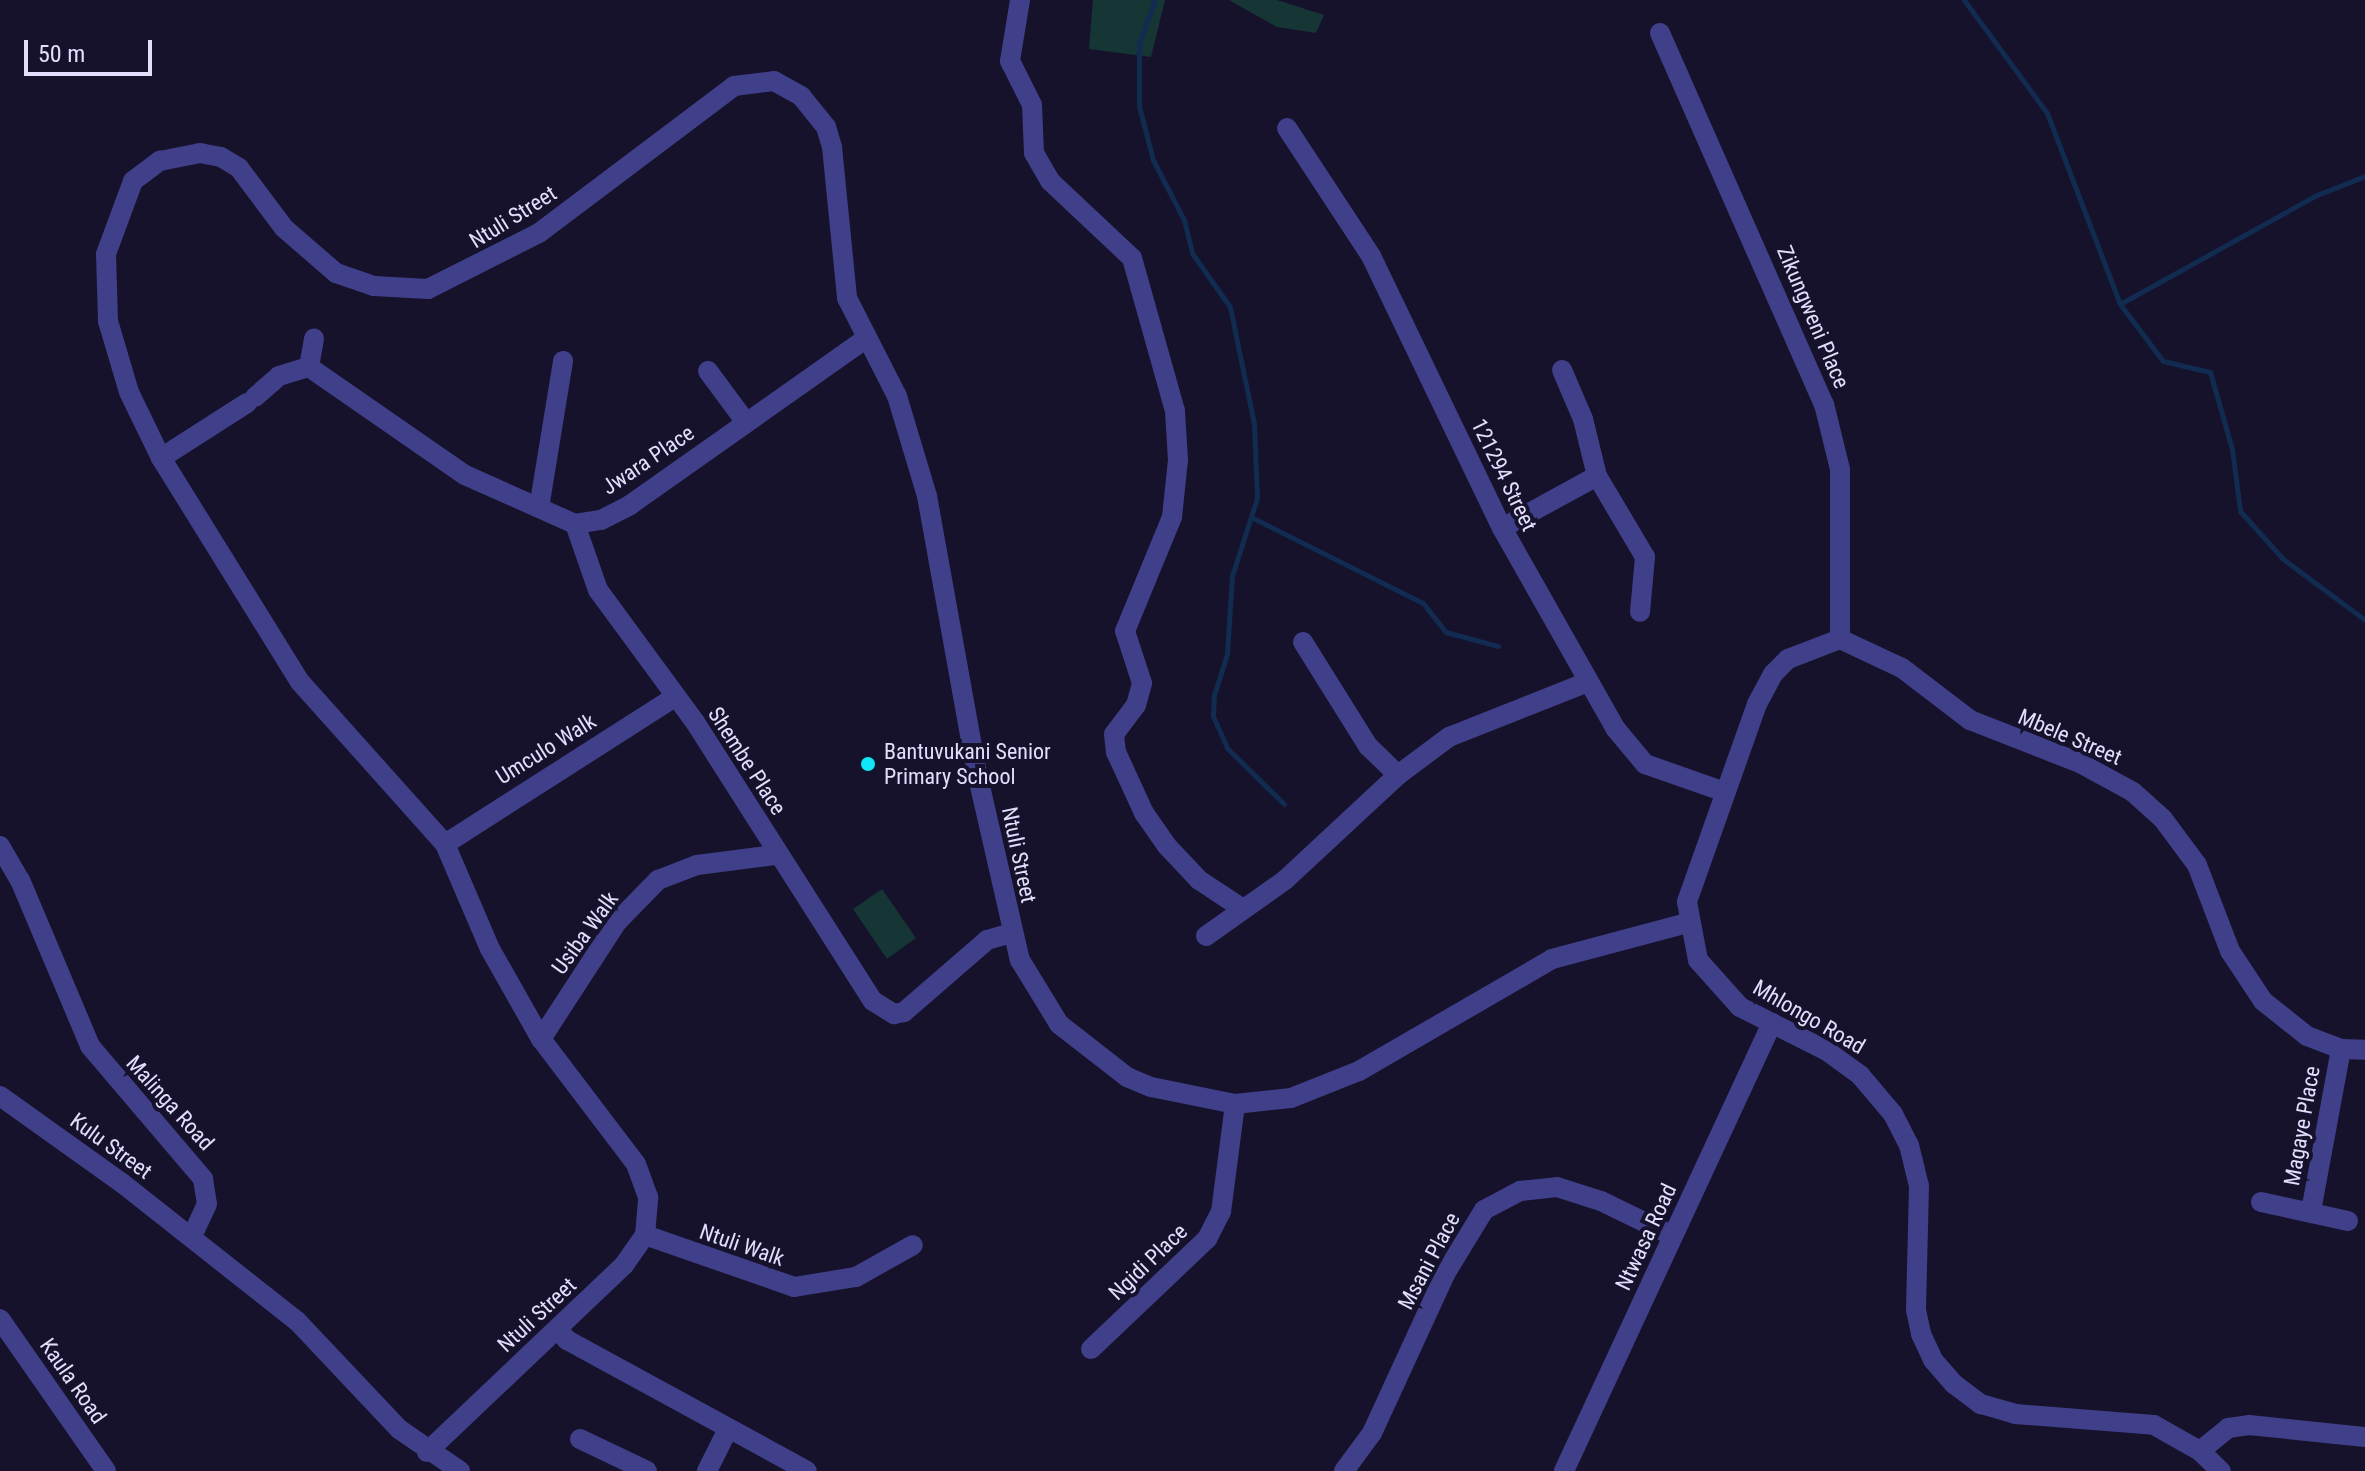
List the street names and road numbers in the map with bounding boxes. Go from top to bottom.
street label: Ntuli Street [465,180,561,254]
street label: Zikungweni Place [1771,242,1855,392]
street label: 121294 Street [1465,414,1543,536]
street label: Jwara Place [597,420,699,500]
street label: Shembe Place [702,702,792,820]
street label: Mbele Street [2014,703,2126,771]
street label: Umculo Walk [491,708,601,790]
street label: Ntuli Street [996,805,1042,905]
street label: Usiba Walk [546,886,624,980]
street label: Mhlongo Road [1748,974,1870,1060]
street label: Malinga Road [121,1050,219,1156]
street label: Magaye Place [2278,1064,2326,1188]
street label: Kulu Street [65,1107,157,1185]
street label: Ntwasa Road [1610,1179,1682,1295]
street label: Msani Place [1392,1208,1466,1314]
street label: Ntuli Walk [696,1218,788,1272]
street label: Ngidi Place [1103,1218,1193,1306]
street label: Ntuli Street [492,1272,582,1358]
street label: Kaula Road [34,1333,112,1429]

